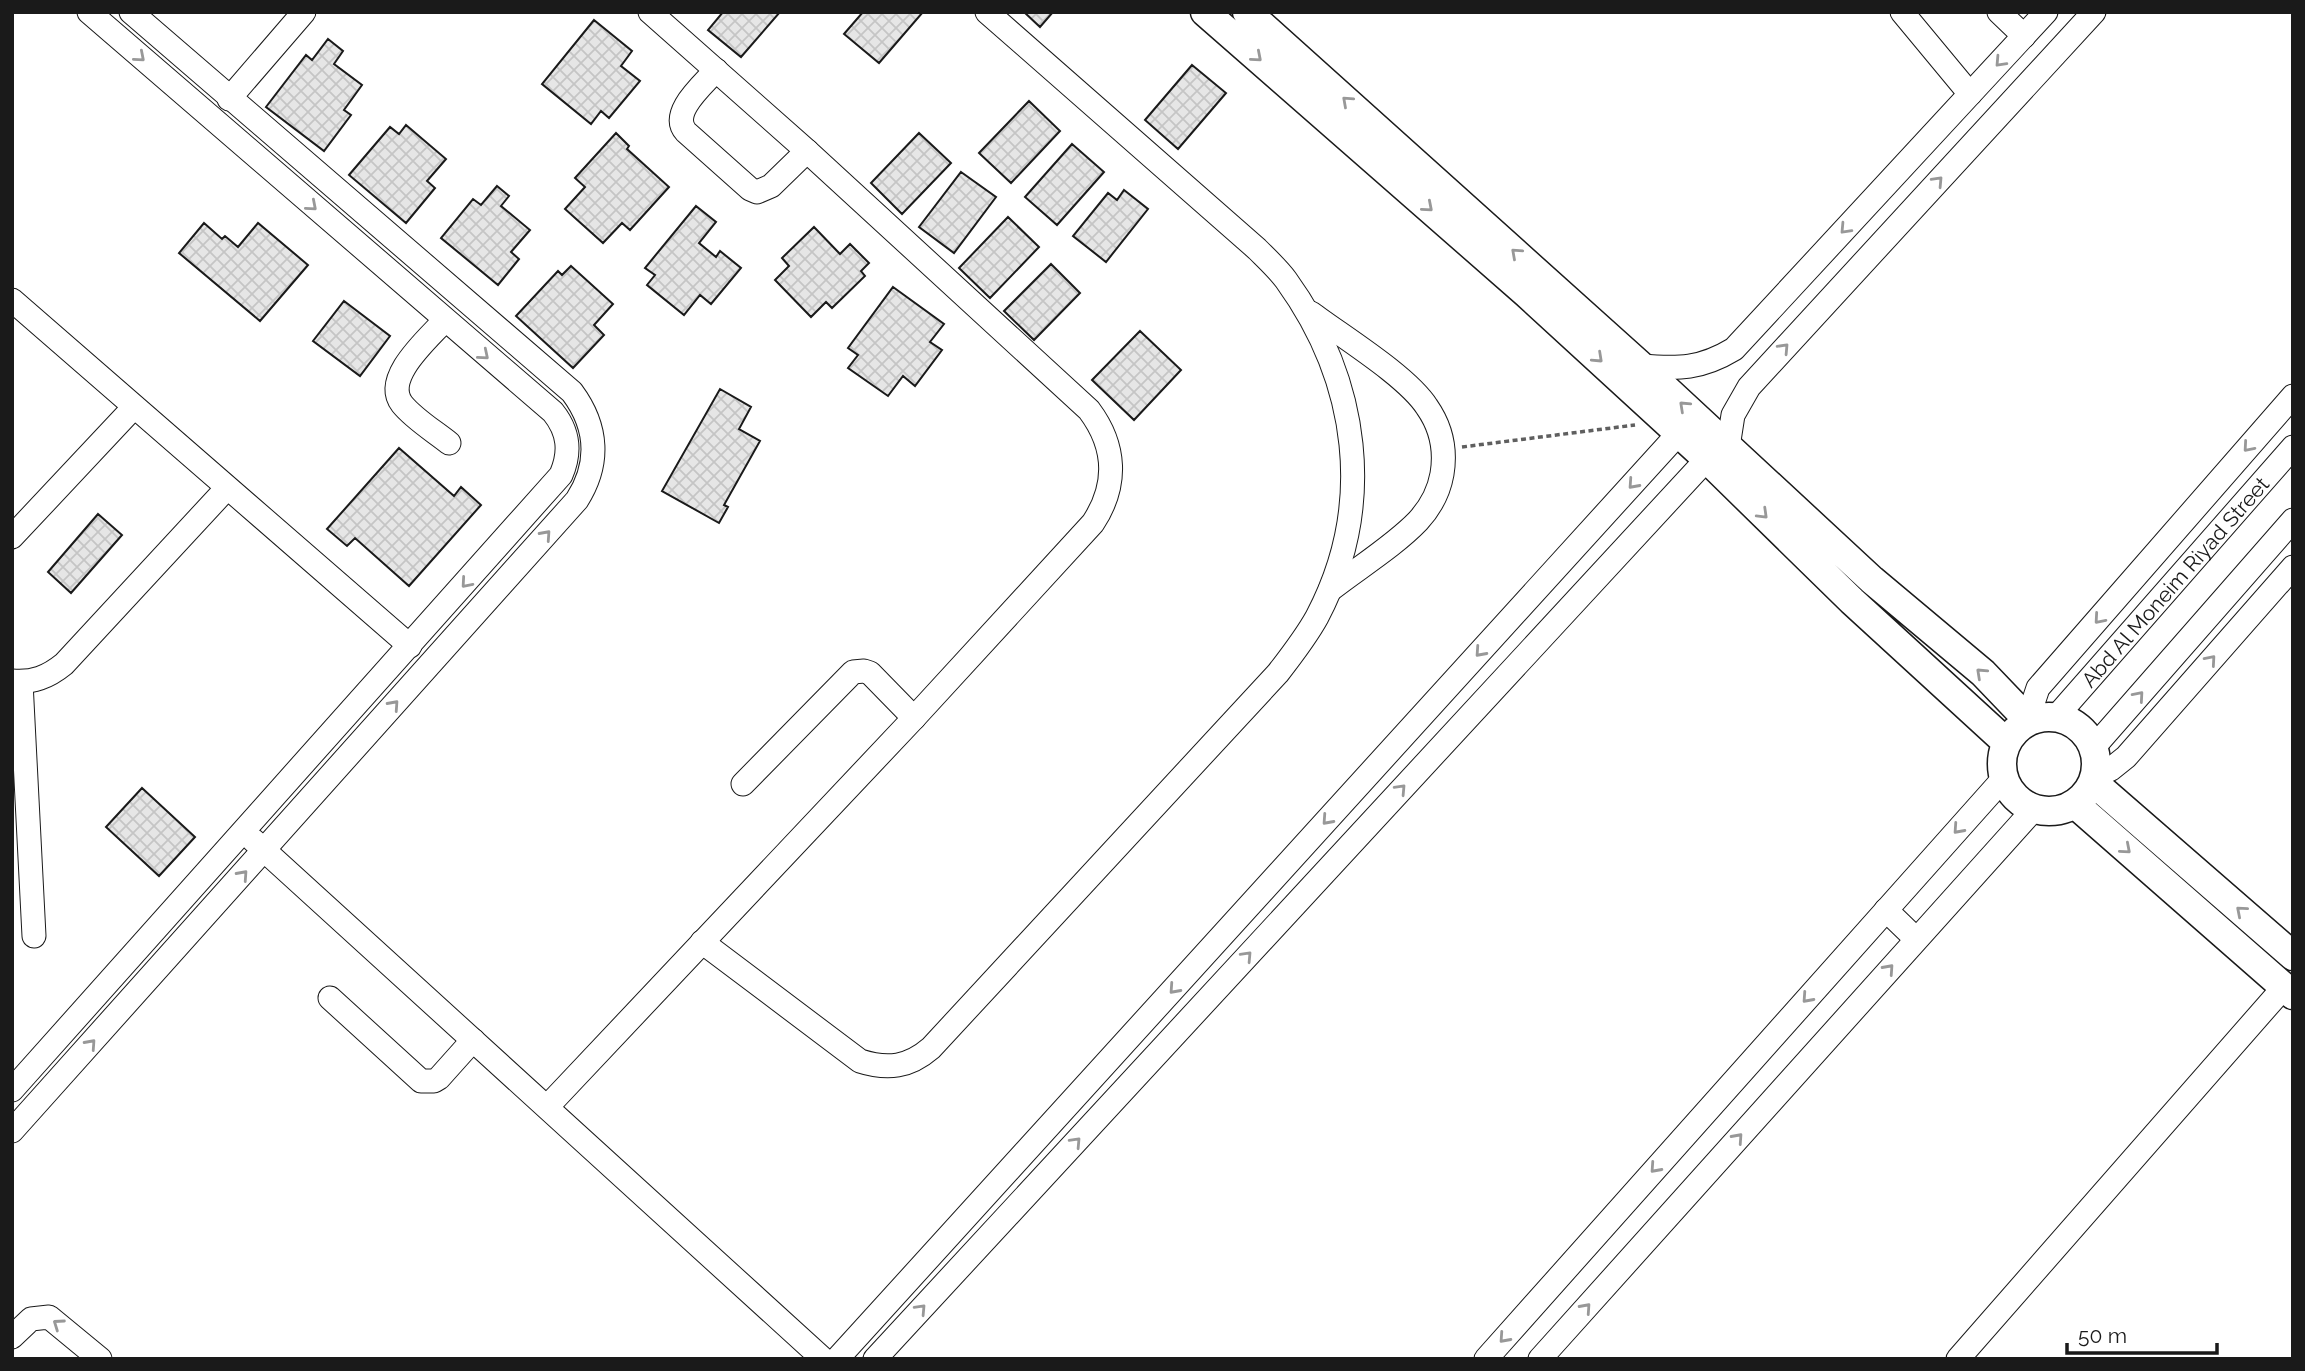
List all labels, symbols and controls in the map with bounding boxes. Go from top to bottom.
one-way arrow [132,49,145,61]
one-way arrow [1248,49,1261,61]
one-way arrow [1995,54,2008,67]
one-way arrow [1342,97,1355,110]
one-way arrow [1930,176,1942,189]
one-way arrow [304,198,317,210]
one-way arrow [1420,199,1433,211]
one-way arrow [1841,221,1853,234]
one-way arrow [1511,249,1524,261]
one-way arrow [1776,343,1788,356]
one-way arrow [476,347,489,359]
one-way arrow [1589,350,1602,363]
one-way arrow [1679,402,1692,415]
one-way arrow [2244,439,2256,452]
street label: Abd Al Moneim Riyad Street [2076,471,2274,692]
one-way arrow [1629,476,1642,489]
one-way arrow [1755,506,1768,519]
one-way arrow [538,530,550,543]
one-way arrow [461,575,474,588]
one-way arrow [2095,611,2107,624]
one-way arrow [1476,644,1488,657]
one-way arrow [2203,656,2215,669]
one-way arrow [1976,668,1989,681]
one-way arrow [2131,691,2143,704]
one-way arrow [386,700,398,713]
one-way arrow [1393,784,1406,797]
one-way arrow [1323,812,1335,825]
one-way arrow [1954,821,1966,834]
one-way arrow [2118,841,2131,853]
one-way arrow [235,870,247,883]
one-way arrow [2237,907,2250,919]
one-way arrow [1239,951,1251,964]
one-way arrow [1881,964,1893,977]
one-way arrow [1170,980,1182,993]
one-way arrow [1803,990,1815,1003]
one-way arrow [82,1039,95,1052]
one-way arrow [1729,1133,1742,1146]
one-way arrow [1068,1137,1080,1150]
one-way arrow [1651,1160,1664,1173]
one-way arrow [1578,1303,1590,1316]
one-way arrow [913,1304,926,1317]
scale bar [2067,1312,2218,1356]
one-way arrow [53,1320,66,1332]
text: 50 m [2078,1323,2127,1348]
one-way arrow [1500,1330,1512,1343]

